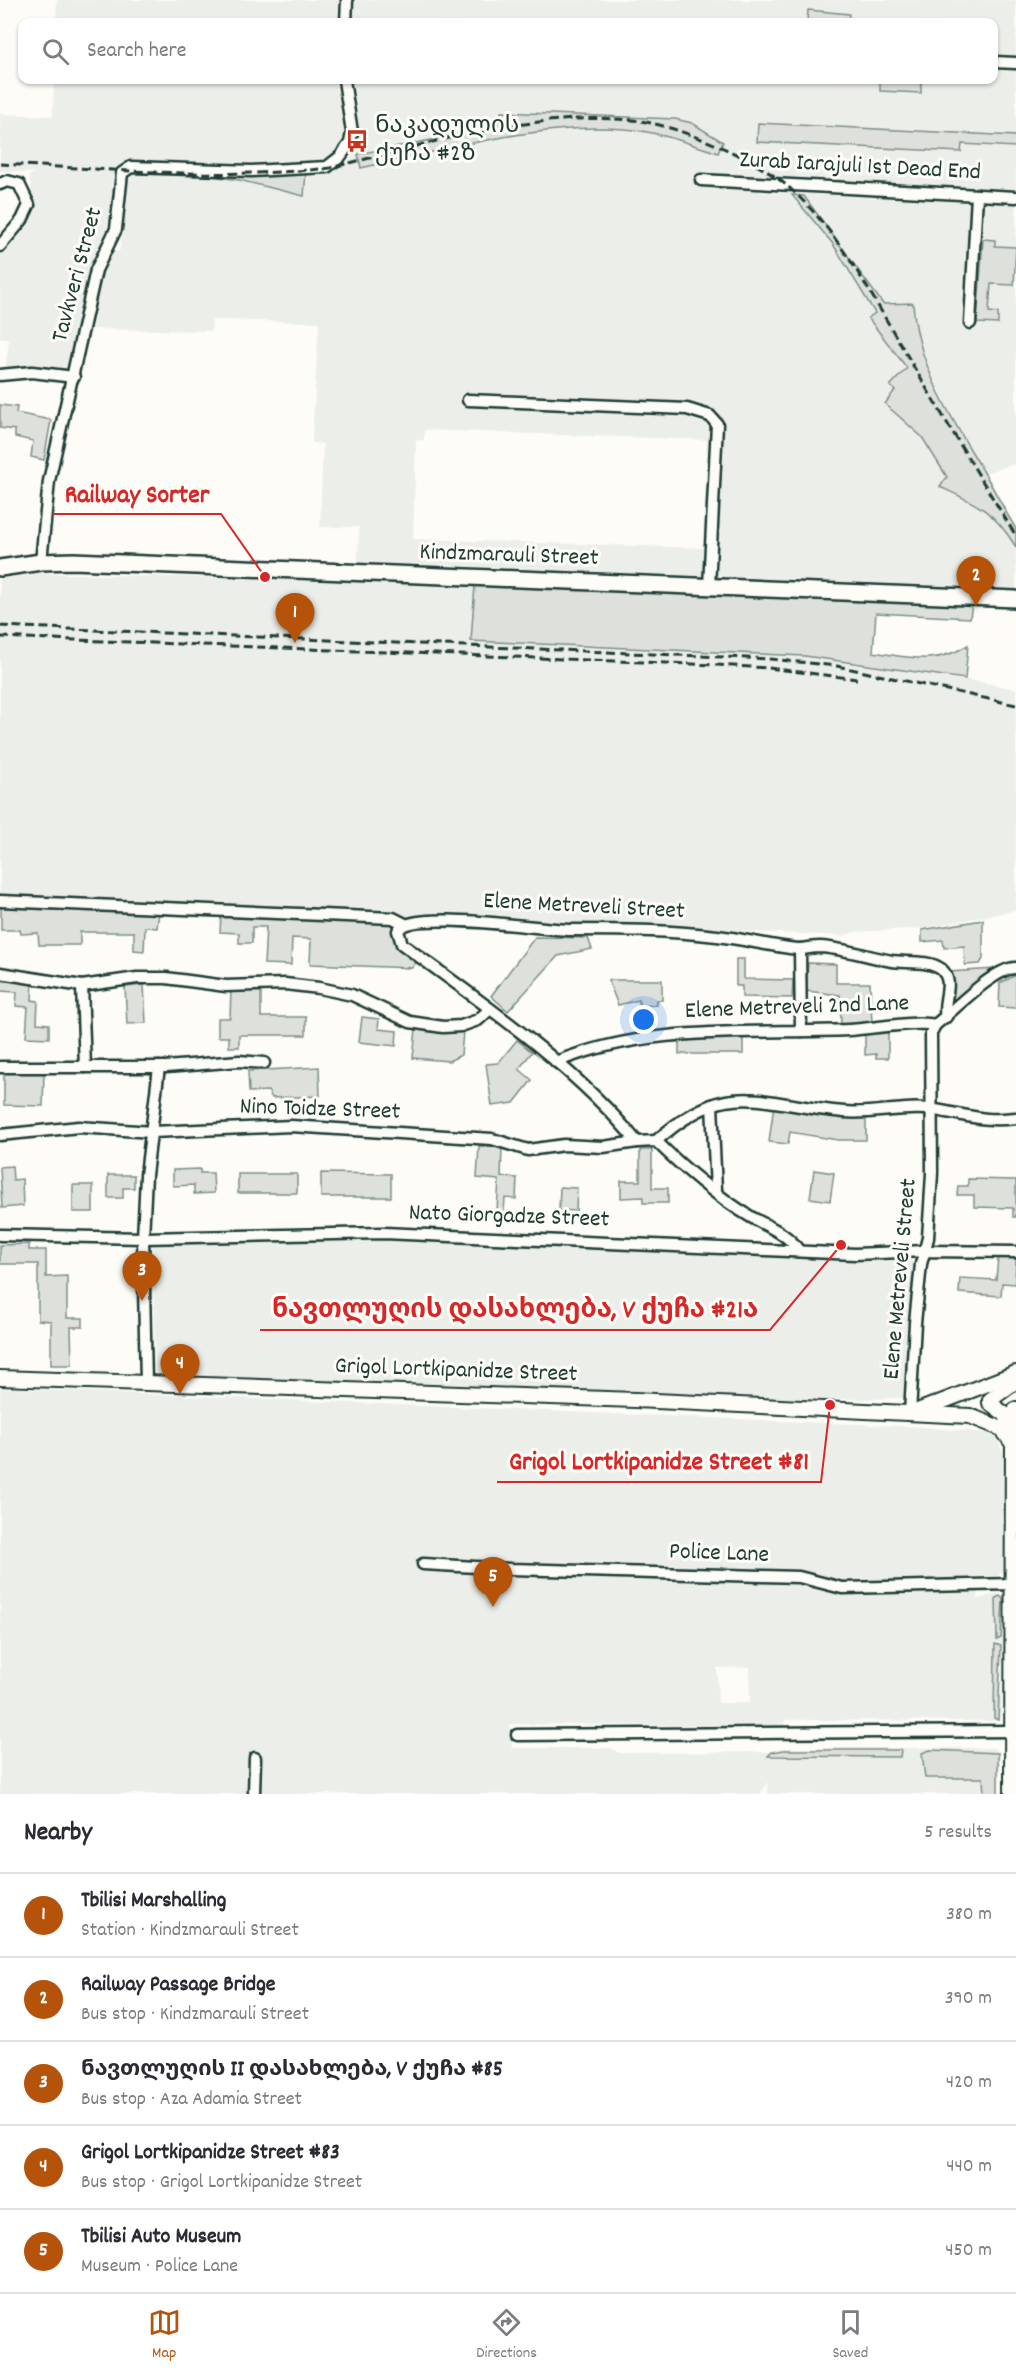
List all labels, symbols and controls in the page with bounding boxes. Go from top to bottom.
search box [18,18,998,84]
icon: search [39,35,72,68]
text: Search here [87,36,186,67]
place label: ნაკადულის ქუჩა #2ზ [375,110,519,172]
bus stop icon: ნაკადულის ქუჩა #2ზ [344,128,370,154]
street label: Zurab Iarajuli 1st Dead End [738,144,982,190]
street label: Tavkveri Street [44,204,112,346]
callout: Railway Sorter [53,470,221,514]
text: Railway Sorter [65,478,210,515]
street label: Kindzmarauli Street [419,536,599,576]
pin: 2 [956,556,996,606]
pin: 1 [276,594,314,643]
street label: Elene Metreveli Street [482,885,686,929]
street label: Elene Metreveli 2nd Lane [684,987,910,1029]
your location [629,1005,658,1034]
street label: Nino Toidze Street [239,1090,401,1130]
street label: Elene Metreveli Street [875,1177,927,1381]
street label: Nato Giorgadze Street [408,1197,610,1237]
pin: 3 [122,1252,162,1301]
callout: ნავთლუღის დასახლება, V ქუჩა #21ა [260,1286,770,1330]
text: ნავთლუღის დასახლება, V ქუჩა #21ა [272,1293,758,1330]
pin: 4 [160,1344,200,1394]
street label: Grigol Lortkipanidze Street [334,1350,578,1392]
callout: Grigol Lortkipanidze Street #81 [497,1438,821,1482]
text: Grigol Lortkipanidze Street #81 [509,1445,809,1482]
street label: Police Lane [668,1535,770,1573]
pin: 5 [474,1558,512,1607]
text: Nearby [24,1815,92,1852]
text: 5 results [924,1819,992,1847]
text: Tbilisi Marshalling [81,1886,226,1917]
text: 1 [41,1901,46,1929]
text: 380 m [946,1901,992,1929]
text: Station · Kindzmarauli Street [81,1917,299,1945]
text: Railway Passage Bridge [81,1970,275,2001]
text: 2 [39,1985,48,2013]
text: 390 m [945,1985,992,2013]
text: Bus stop · Kindzmarauli Street [81,2001,309,2029]
text: ნავთლუღის II დასახლება, V ქუჩა #85 [81,2055,503,2086]
text: 3 [39,2069,48,2097]
text: 420 m [946,2069,992,2097]
text: Bus stop · Aza Adamia Street [81,2086,302,2114]
text: Grigol Lortkipanidze Street #83 [81,2138,340,2169]
text: 4 [39,2153,48,2181]
text: 440 m [946,2153,992,2181]
text: Bus stop · Grigol Lortkipanidze Street [81,2169,362,2197]
text: Tbilisi Auto Museum [81,2222,241,2253]
text: 5 [39,2237,48,2265]
text: 450 m [945,2237,992,2265]
text: Museum · Police Lane [81,2253,238,2281]
tab: Map [148,2306,181,2365]
tab: Directions [476,2306,537,2365]
tab: Saved [832,2306,868,2365]

